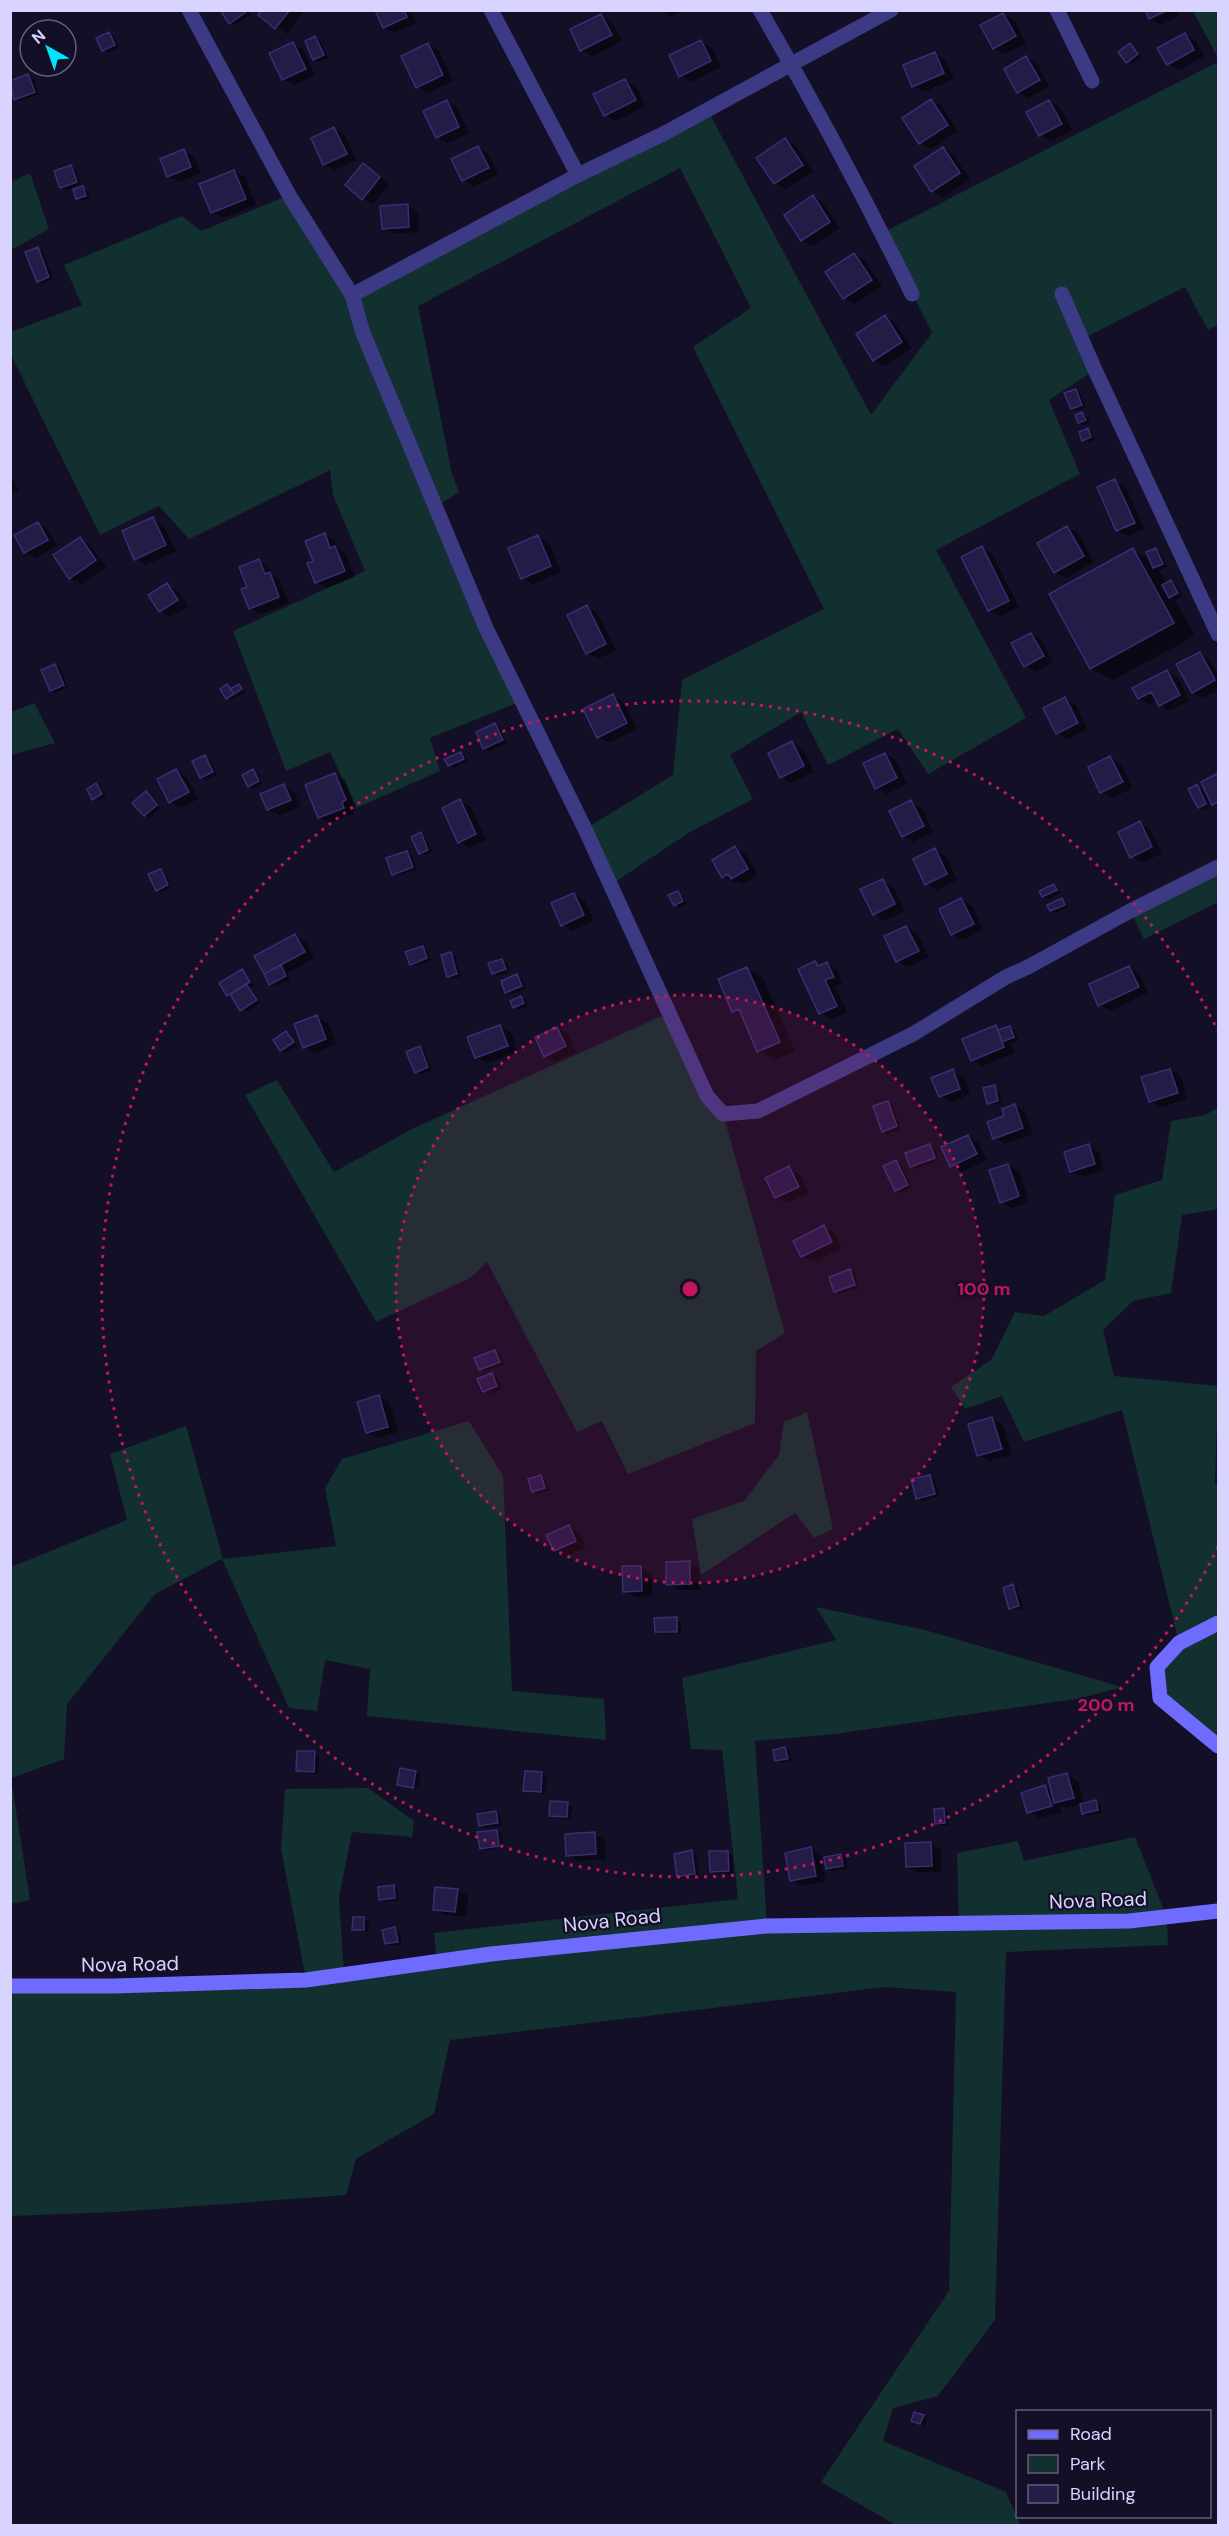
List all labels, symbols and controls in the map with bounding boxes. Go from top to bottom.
north arrow [18,18,78,78]
text: N [27,25,50,49]
text: 100 m [957,1277,1011,1301]
centre of rings [680,1279,700,1299]
text: 200 m [1078,1693,1134,1717]
street label: Nova Road [1049,1885,1147,1915]
street label: Nova Road [562,1902,662,1938]
street label: Nova Road [81,1950,179,1978]
legend [1016,2410,1211,2518]
text: Road [1070,2422,1112,2446]
text: Park [1070,2452,1106,2476]
text: Building [1070,2482,1135,2506]

